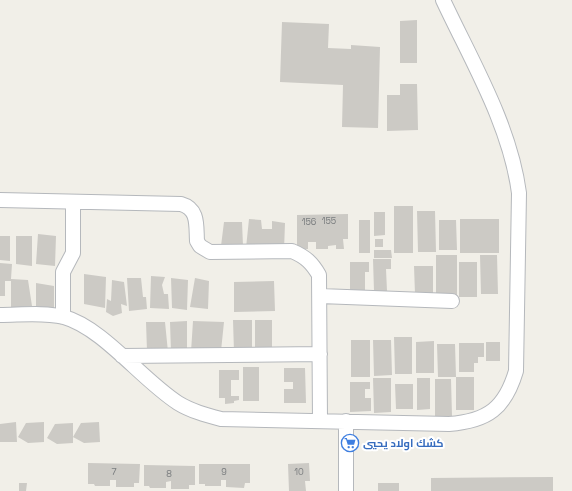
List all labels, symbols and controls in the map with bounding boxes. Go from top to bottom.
house number: 155 [322,215,336,227]
house number: 156 [302,216,317,228]
supermarket icon: كشك اولاد يحيي [340,433,360,453]
place label: كشك اولاد يحيي [363,436,444,451]
house number: 7 [111,466,117,478]
house number: 9 [221,466,227,478]
house number: 10 [294,466,304,478]
house number: 8 [166,468,172,480]

